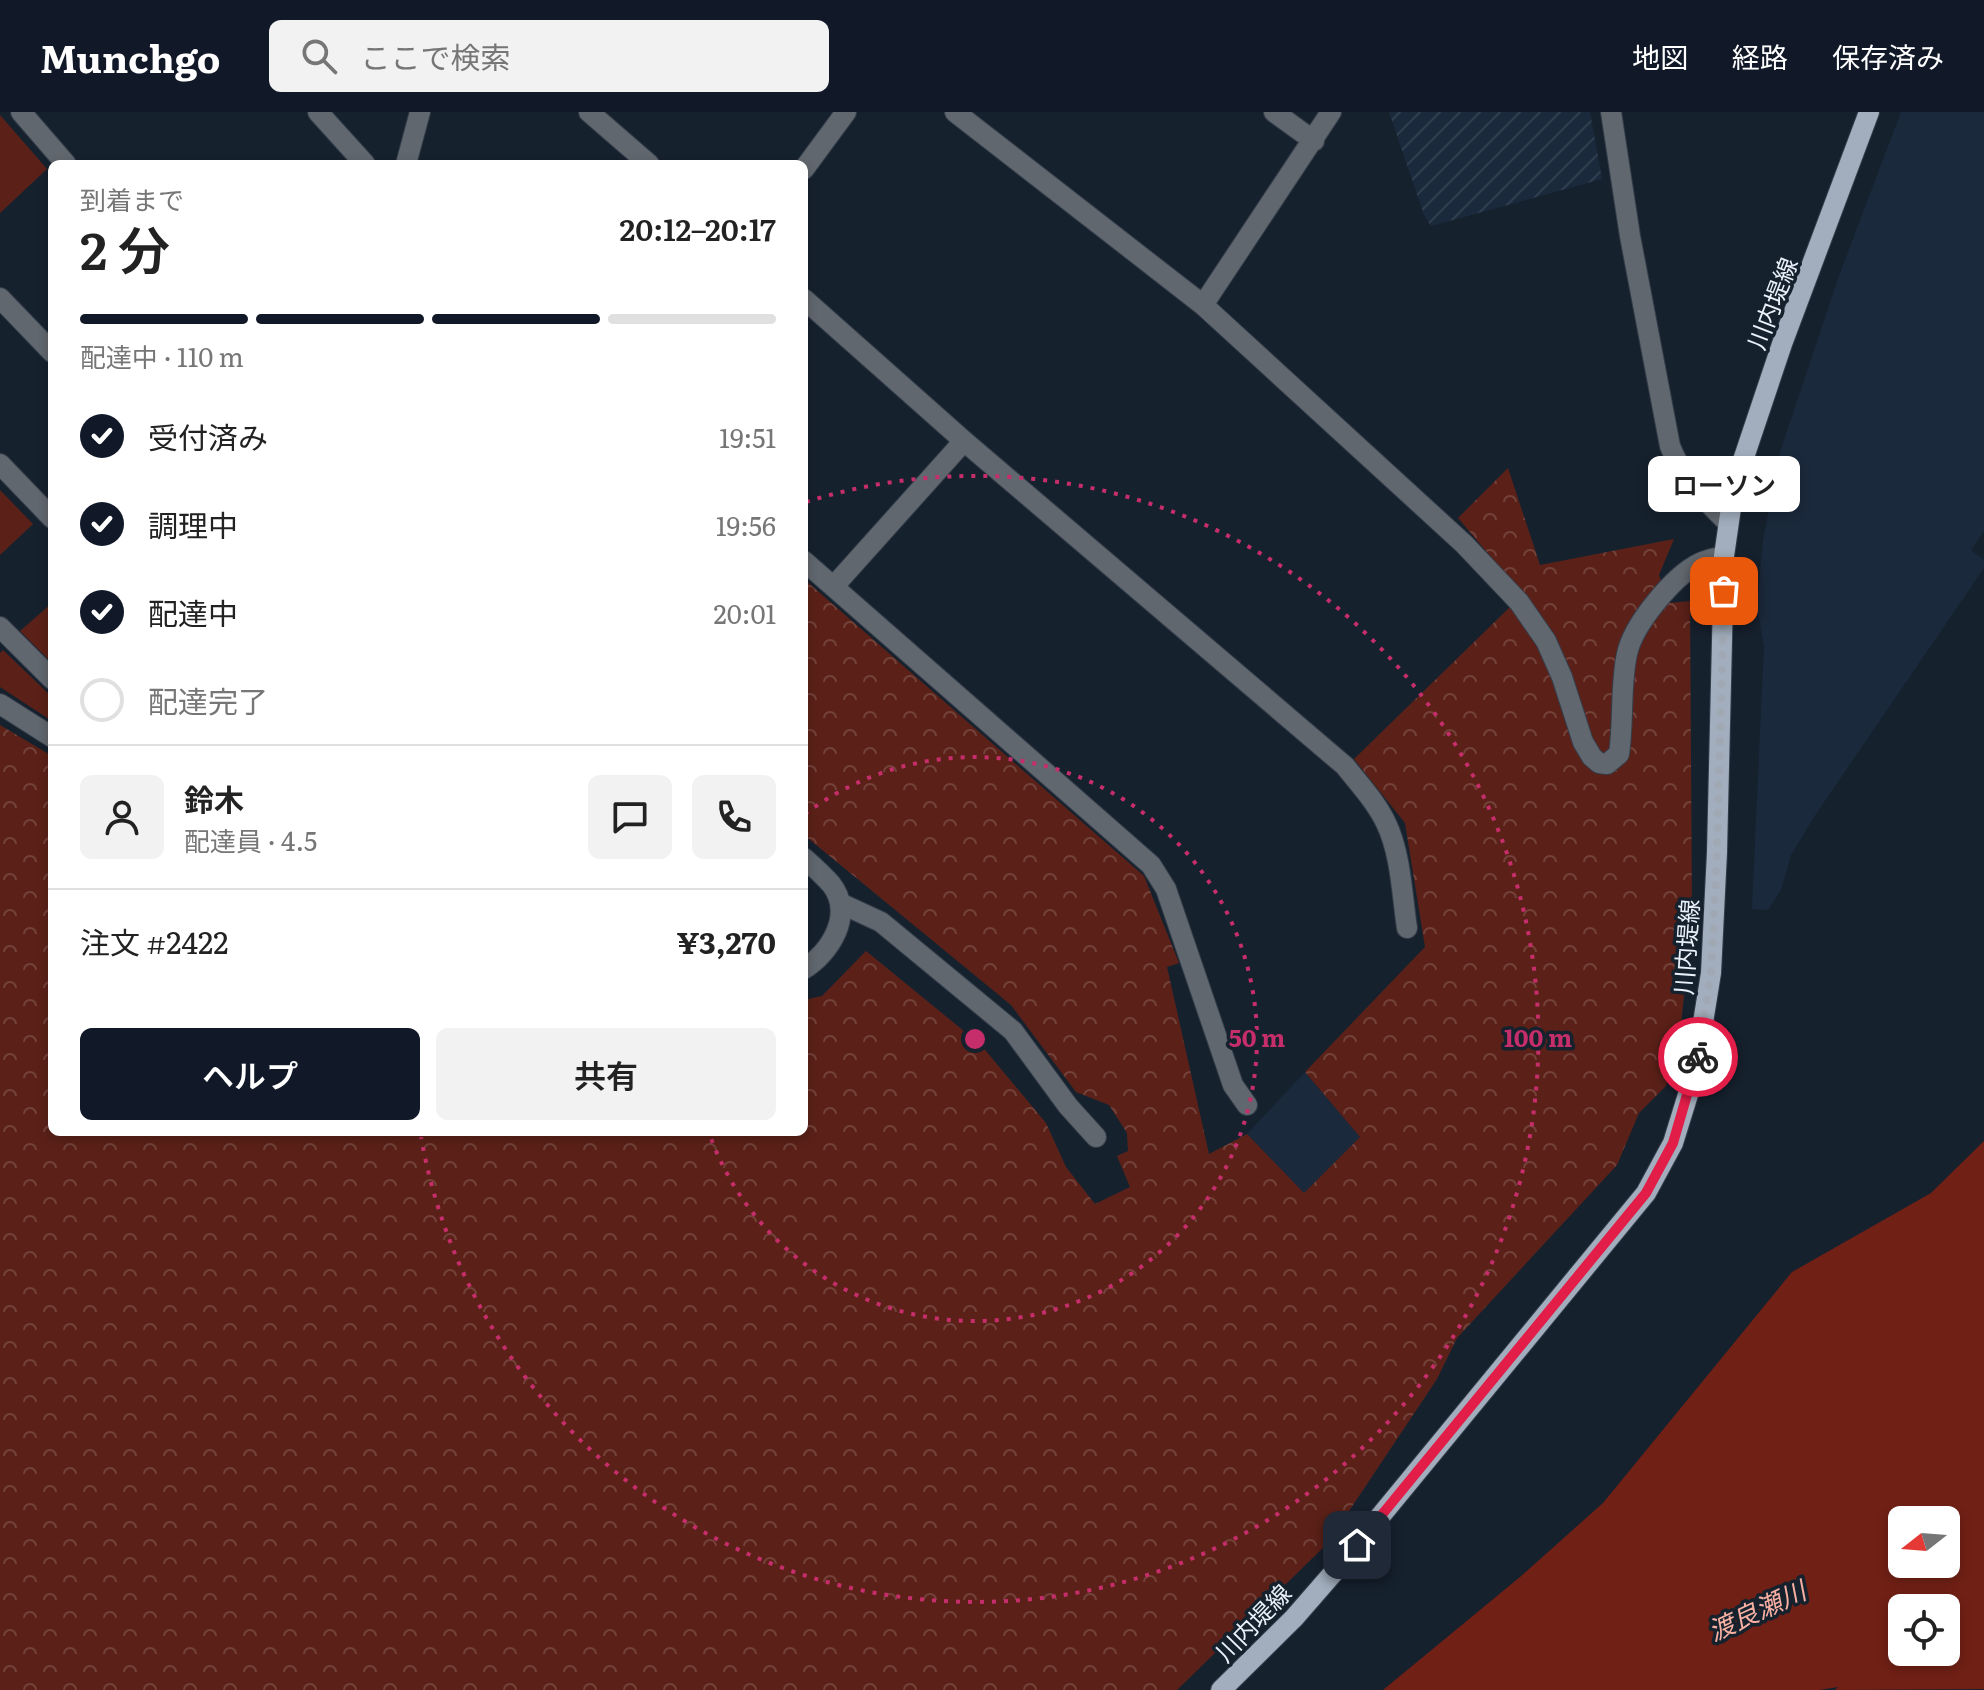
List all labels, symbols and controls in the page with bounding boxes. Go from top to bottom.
search box [269,20,829,92]
text: Munchgo [40,28,221,85]
icon: search [297,34,341,78]
text: ここで検索 [361,34,511,78]
text: 地図 [1632,35,1688,77]
text: 経路 [1732,35,1788,77]
text: 保存済み [1832,35,1944,77]
text: 到着まで [80,179,184,218]
text: 20:12–20:17 [619,206,776,250]
text: 2 分 [80,209,170,286]
street label: 川内堤線 [1737,252,1805,354]
text: 配達中 · 110 m [80,336,244,375]
icon: check [80,414,124,458]
text: 受付済み [148,414,268,458]
text: 19:51 [719,417,776,456]
callout: ローソン [1648,455,1800,511]
text: ローソン [1672,464,1776,503]
icon: check [80,502,124,546]
text: 調理中 [148,502,238,546]
text: 19:56 [716,505,776,544]
pin [1690,557,1758,625]
icon: bag [1702,569,1746,613]
icon: check [80,590,124,634]
text: 配達中 [148,590,238,634]
text: 20:01 [714,593,776,632]
text: 配達完了 [148,678,268,722]
button: person [80,775,164,859]
button: chat [588,775,672,859]
button: phone [692,775,776,859]
text: 鈴木 [184,776,244,820]
text: 配達員 · 4.5 [184,820,317,859]
street label: 川内堤線 [1664,898,1706,996]
text: 注文 #2422 [80,919,228,963]
text: ¥3,270 [677,919,776,963]
courier [1658,1017,1738,1097]
text: 50 m [1229,1019,1285,1054]
text: 100 m [1504,1019,1572,1054]
centre of rings [961,1025,989,1053]
button: ヘルプ [80,1028,420,1120]
button: 共有 [436,1028,776,1120]
icon: bike [1676,1035,1720,1079]
north arrow [1888,1506,1960,1578]
map controls [1888,1506,1960,1666]
pin [1323,1511,1391,1579]
icon: home [1335,1523,1379,1567]
water label: 渡良瀬川 [1701,1568,1814,1649]
street label: 川内堤線 [1206,1575,1298,1669]
button: locate [1888,1594,1960,1666]

